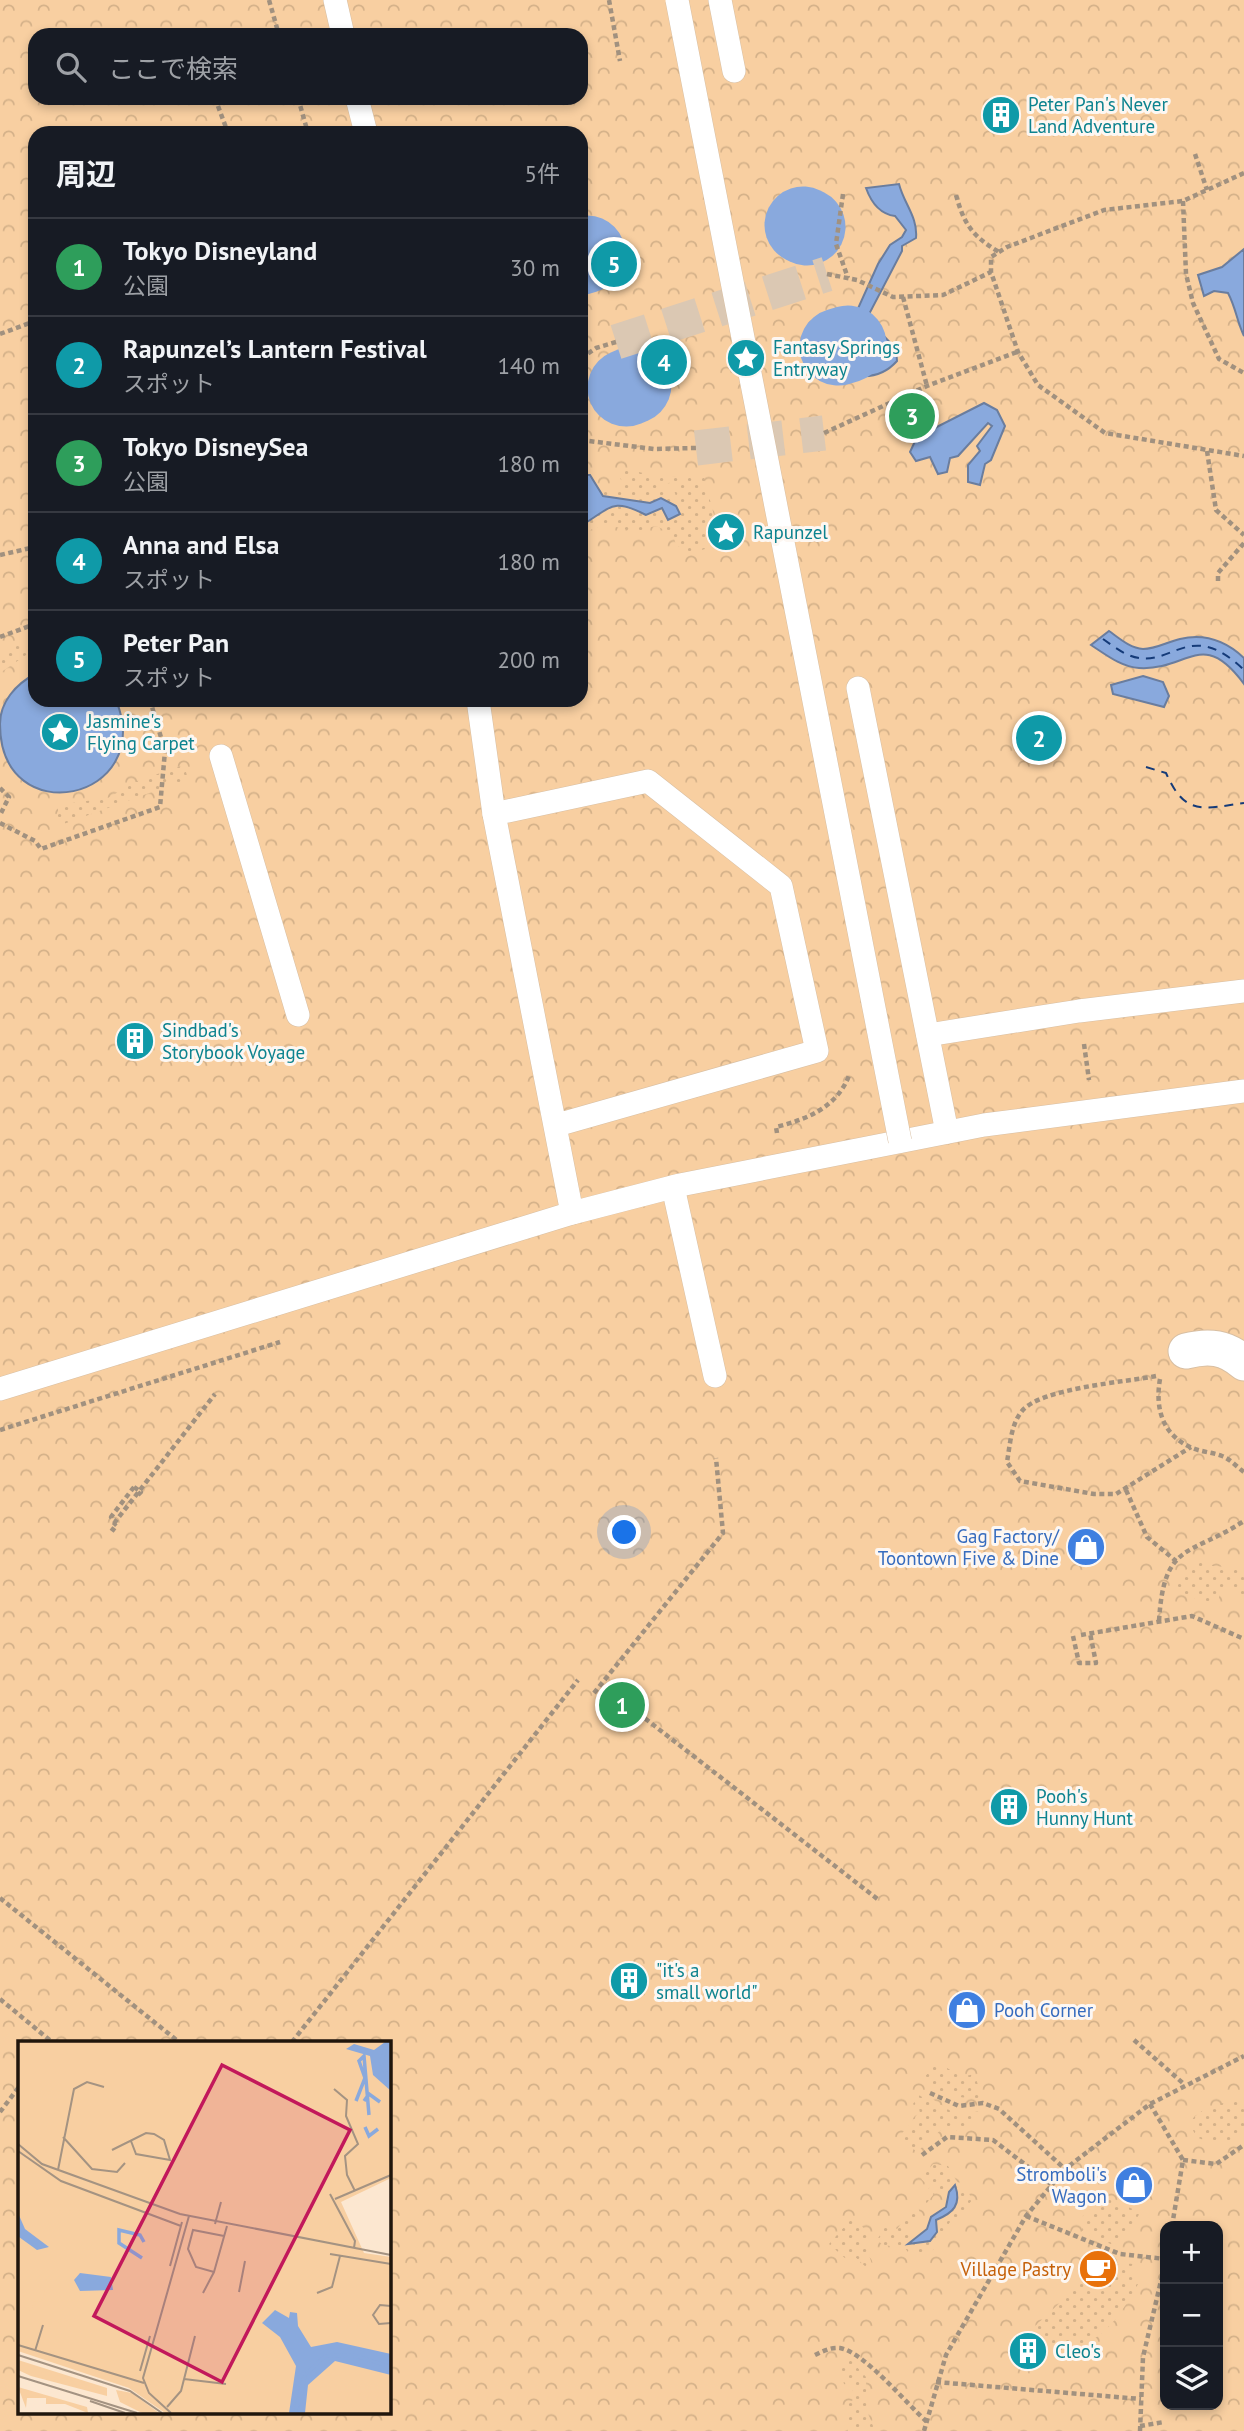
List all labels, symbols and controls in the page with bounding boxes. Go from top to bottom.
search box [28,28,588,105]
icon: search [52,48,90,86]
text: ここで検索 [108,52,238,85]
place label: Peter Pan's Never Land Adventure [1028,92,1168,138]
building icon: Peter Pan's Never Land Adventure [980,94,1022,136]
text: 周辺 [56,154,116,193]
text: 5件 [524,159,560,188]
text: Tokyo Disneyland [123,234,317,267]
pin: 5 [591,238,637,290]
text: 1 [72,253,86,282]
text: 30 m [510,253,560,282]
text: 公園 [123,271,169,300]
text: Rapunzel’s Lantern Festival [123,332,427,365]
place label: Fantasy Springs Entryway [773,335,900,381]
pin: 4 [641,336,687,388]
place icon: Fantasy Springs Entryway [725,337,767,379]
text: 2 [72,351,86,380]
text: 140 m [498,351,560,380]
text: スポット [123,369,215,398]
pin: 3 [889,390,935,442]
text: Tokyo DisneySea [123,430,308,463]
text: 3 [72,449,86,478]
text: 180 m [498,449,560,478]
text: 公園 [123,467,169,496]
place icon: Rapunzel [705,511,747,553]
place label: Rapunzel [753,520,828,544]
text: Anna and Elsa [123,528,279,561]
text: 4 [72,547,86,576]
text: 180 m [498,547,560,576]
text: スポット [123,565,215,594]
text: Peter Pan [123,626,229,659]
text: 5 [72,645,86,674]
text: 200 m [498,645,560,674]
text: スポット [123,663,215,692]
place label: Jasmine's Flying Carpet [86,709,195,755]
place icon: Jasmine's Flying Carpet [39,711,81,753]
pin: 2 [1016,712,1062,764]
place label: Sindbad's Storybook Voyage [162,1018,305,1064]
building icon: Sindbad's Storybook Voyage [114,1020,156,1062]
your location [607,1515,641,1549]
place label: Gag Factory/ Toontown Five & Dine [878,1524,1060,1570]
shop icon: Gag Factory/ Toontown Five & Dine [1065,1526,1107,1568]
pin: 1 [599,1679,645,1731]
place label: Pooh's Hunny Hunt [1036,1784,1133,1830]
building icon: Pooh's Hunny Hunt [988,1786,1030,1828]
place label: "it's a small world" [656,1958,758,2004]
building icon: "it's a small world" [608,1960,650,2002]
shop icon: Pooh Corner [946,1989,988,2031]
place label: Pooh Corner [994,1998,1094,2022]
inset map [18,2041,390,2414]
place label: Stromboli's Wagon [1016,2162,1107,2208]
shop icon: Stromboli's Wagon [1113,2164,1155,2206]
map controls [1160,2221,1223,2410]
button: + [1160,2221,1223,2284]
cafe icon: Village Pastry [1077,2248,1119,2290]
place label: Village Pastry [960,2257,1071,2281]
button: − [1160,2284,1223,2347]
building icon: Cleo's [1007,2330,1049,2372]
place label: Cleo's [1055,2339,1101,2363]
button: layers [1160,2347,1223,2410]

